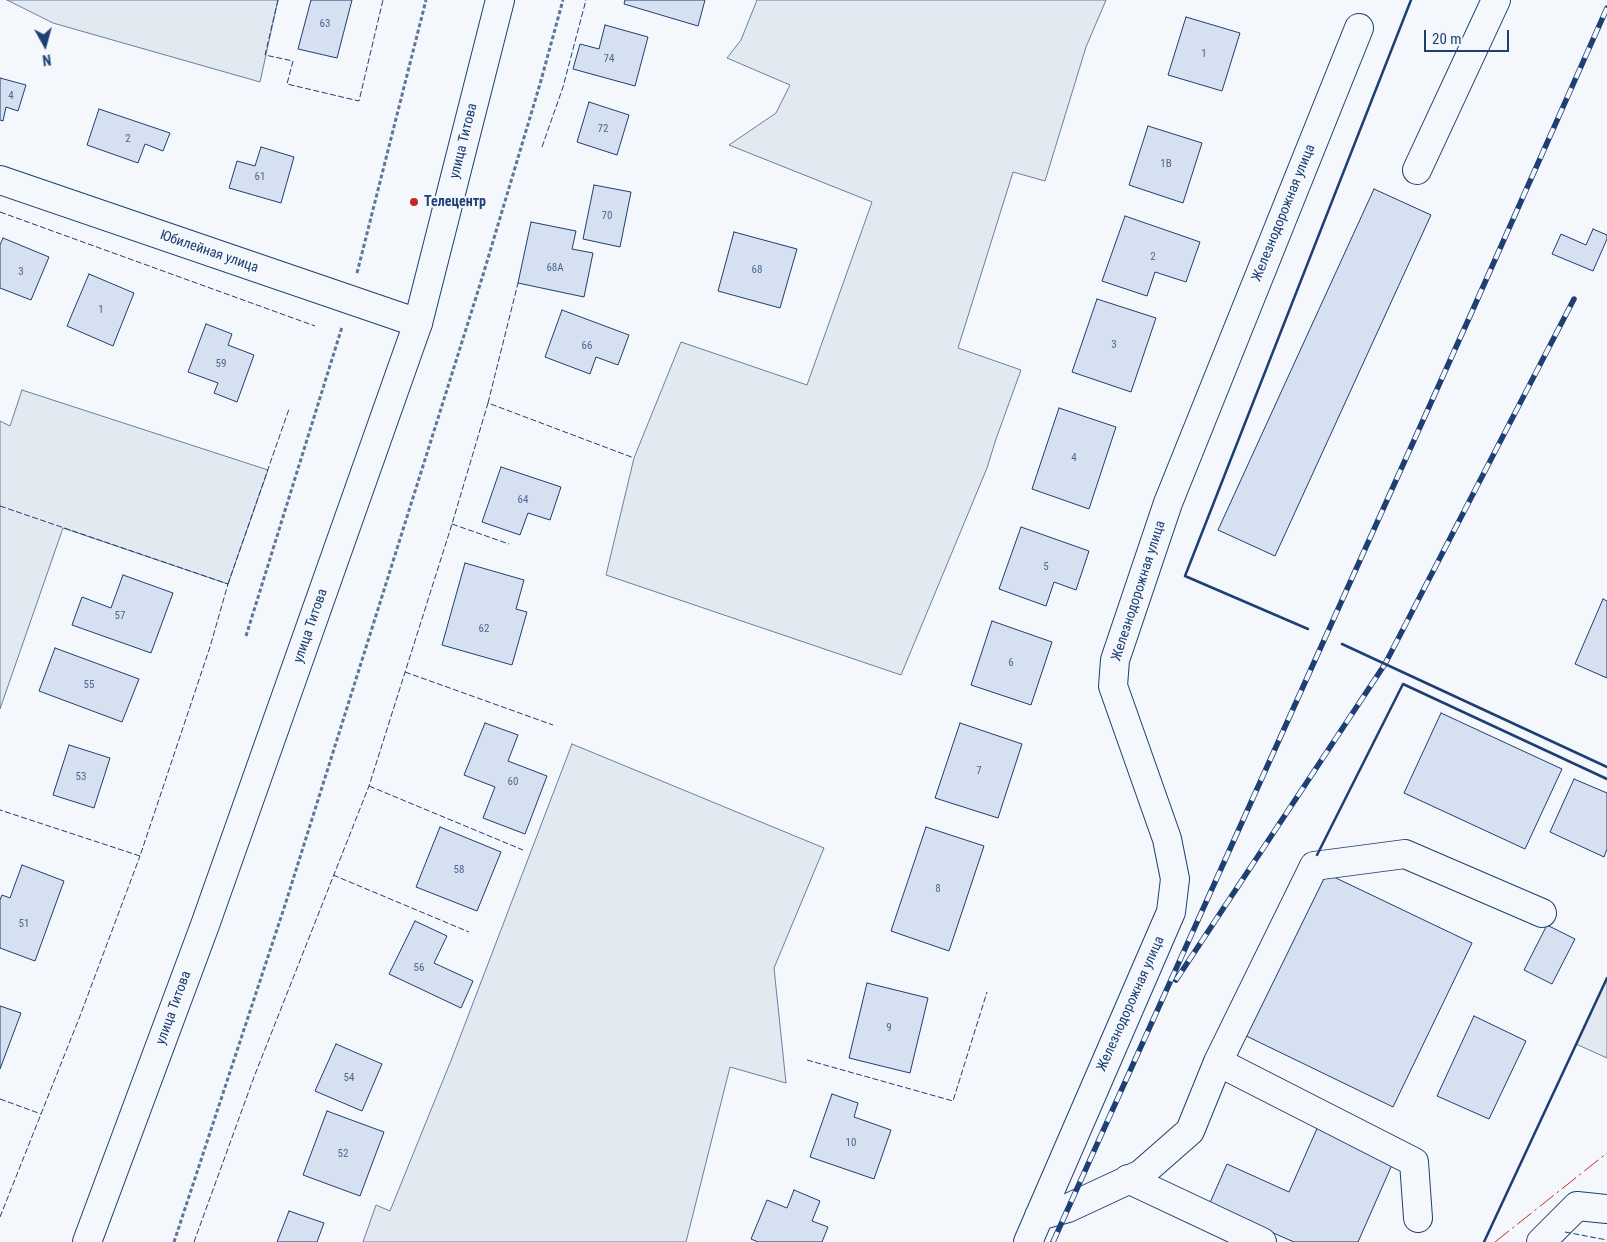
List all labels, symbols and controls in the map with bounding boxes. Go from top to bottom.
house number: 63 [320,17,330,31]
north arrow [20,20,70,70]
scale bar [1427,20,1512,52]
text: 20 m [1432,30,1462,48]
house number: 1 [1201,47,1207,61]
text: N [42,51,52,68]
house number: 74 [604,52,614,66]
house number: 4 [8,89,14,103]
street label: улица Титова [447,102,481,180]
house number: 72 [598,122,608,136]
house number: 2 [125,132,131,146]
street label: Железнодорожная улица [1249,142,1319,284]
house number: 1В [1160,157,1172,171]
house number: 61 [255,170,265,184]
place label: Телецентр [424,194,486,210]
marker: Телецентр [408,196,420,208]
house number: 70 [602,209,612,223]
street label: Юбилейная улица [158,227,260,277]
house number: 2 [1150,250,1156,264]
house number: 68А [546,261,564,275]
house number: 68 [752,263,762,277]
house number: 3 [18,265,24,279]
house number: 1 [98,303,104,317]
house number: 3 [1111,338,1117,352]
house number: 66 [582,339,592,353]
house number: 59 [216,357,226,371]
house number: 4 [1071,451,1077,465]
house number: 64 [518,493,528,507]
street label: Железнодорожная улица [1108,519,1170,663]
house number: 5 [1043,560,1049,574]
street label: улица Титова [290,587,332,665]
house number: 57 [115,609,125,623]
house number: 62 [479,622,489,636]
house number: 6 [1008,656,1014,670]
house number: 55 [84,678,94,692]
house number: 7 [976,764,982,778]
house number: 53 [76,770,86,784]
house number: 60 [508,775,518,789]
house number: 58 [454,863,464,877]
house number: 8 [935,882,941,896]
house number: 51 [19,917,29,931]
street label: Железнодорожная улица [1094,934,1168,1074]
house number: 56 [414,961,424,975]
street label: улица Титова [153,969,195,1047]
house number: 9 [886,1021,892,1035]
house number: 54 [344,1071,354,1085]
house number: 10 [846,1136,856,1150]
house number: 52 [338,1147,348,1161]

